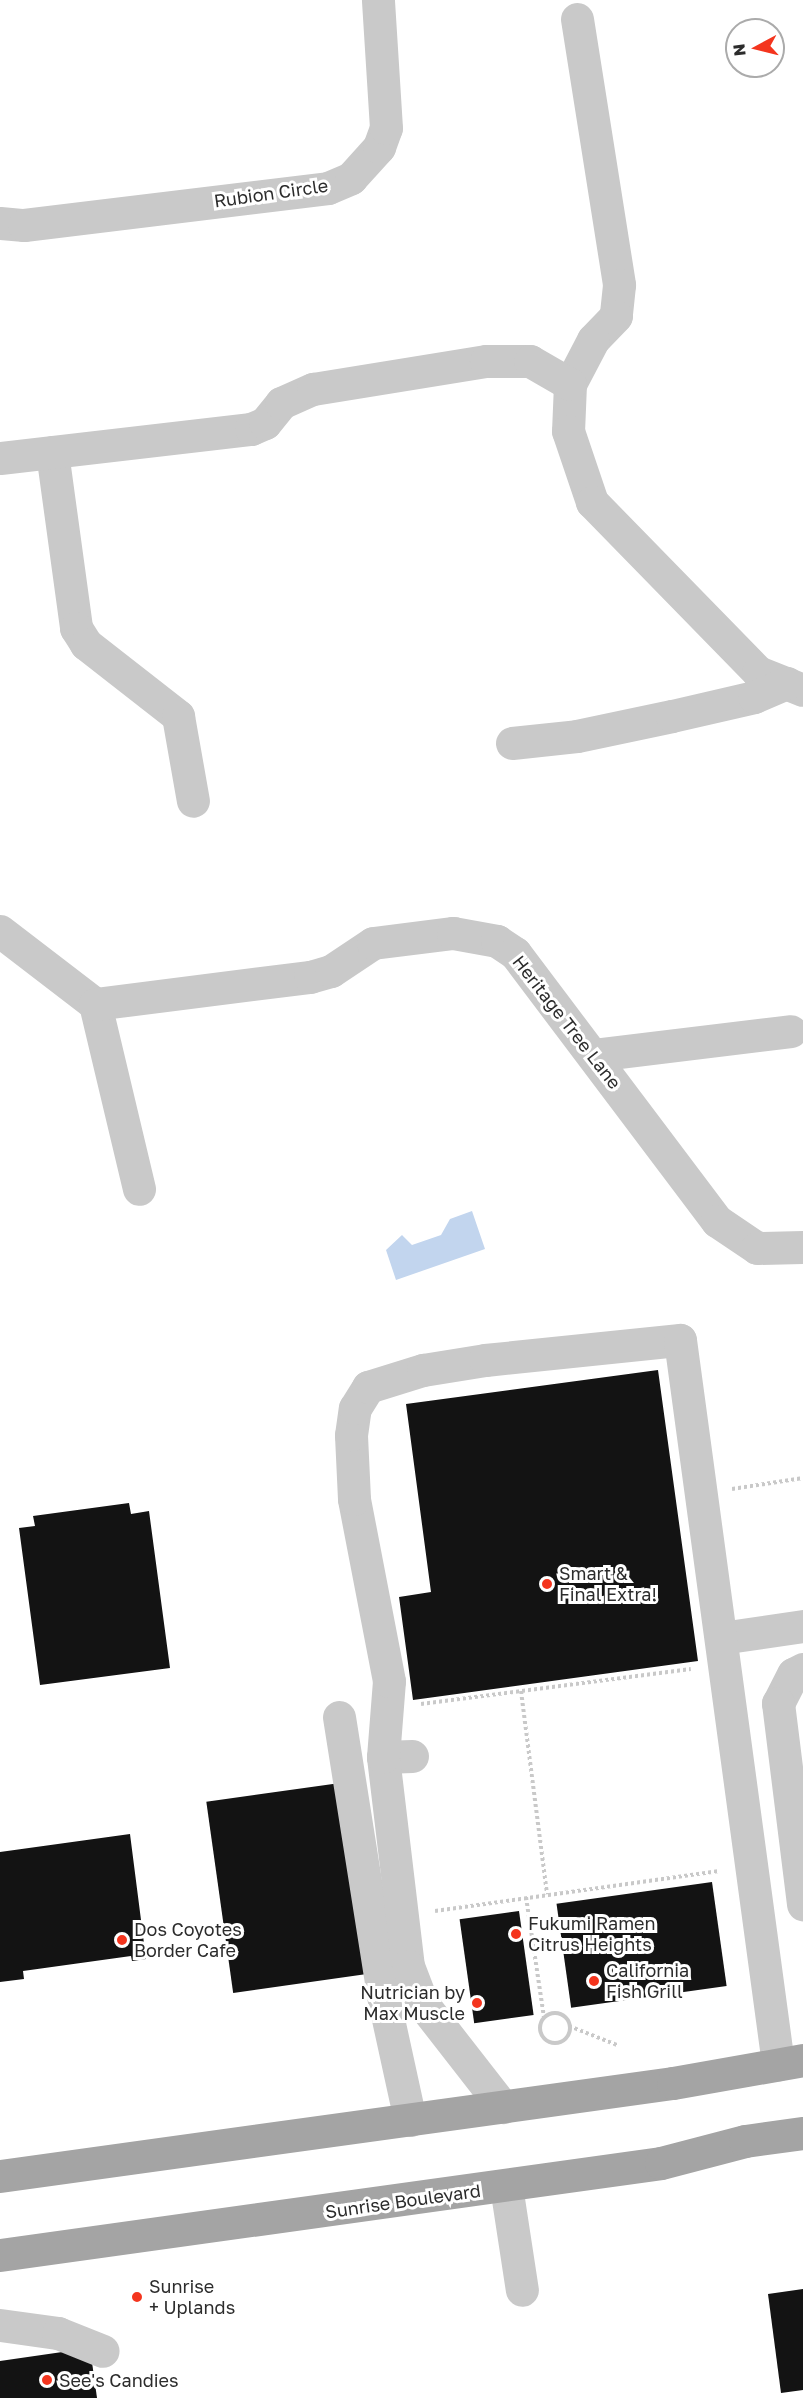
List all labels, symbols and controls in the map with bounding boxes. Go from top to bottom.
north arrow [725,18,785,78]
text: N [728,43,750,57]
street label: Rubion Circle [213,174,329,212]
street label: Heritage Tree Lane [508,951,626,1093]
place label: Smart & Final Extra! [559,1563,657,1606]
marker: Smart & Final Extra! [540,1577,554,1591]
place label: Fukumi Ramen Citrus Heights [528,1913,656,1956]
place label: Dos Coyotes Border Cafe [134,1919,242,1962]
marker: Fukumi Ramen Citrus Heights [509,1927,523,1941]
marker: Dos Coyotes Border Cafe [115,1933,129,1947]
place label: California Fish Grill [606,1960,689,2002]
marker: California Fish Grill [587,1974,601,1988]
place label: Nutrician by Max Muscle [360,1982,465,2024]
marker: Nutrician by Max Muscle [470,1996,484,2010]
street label: Sunrise Boulevard [324,2179,482,2223]
place label: Sunrise + Uplands [149,2276,235,2318]
marker: Sunrise + Uplands [130,2290,144,2304]
place label: See's Candies [59,2369,179,2391]
marker: See's Candies [40,2373,54,2387]

